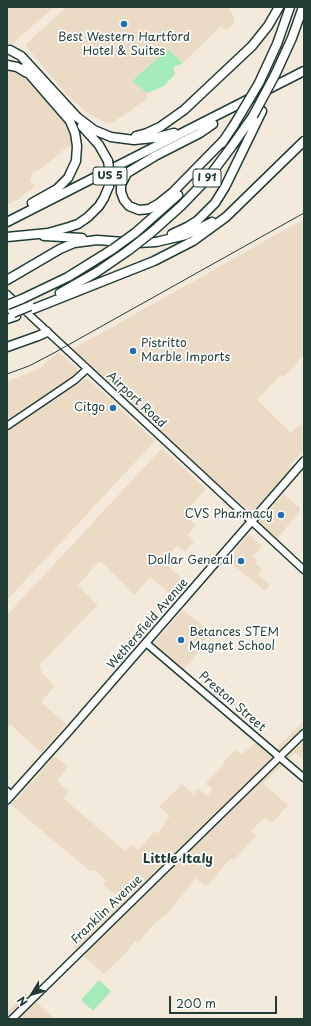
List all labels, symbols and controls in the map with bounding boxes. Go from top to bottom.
marker: Best Western Hartford Hotel & Suites [119,19,129,29]
place label: Best Western Hartford Hotel & Suites [58,31,190,59]
road number: US 5 [93,167,127,185]
road number: I 91 [193,169,221,187]
place label: Pistritto Marble Imports [141,337,230,365]
marker: Pistritto Marble Imports [128,346,138,356]
street label: Airport Road [103,369,169,431]
place label: Citgo [74,401,105,415]
marker: Citgo [108,403,118,413]
place label: CVS Pharmacy [185,508,273,522]
marker: CVS Pharmacy [276,510,286,520]
place label: Dollar General [147,554,233,568]
marker: Dollar General [236,556,246,566]
street label: Wethersfield Avenue [105,576,191,672]
place label: Betances STEM Magnet School [189,626,279,654]
marker: Betances STEM Magnet School [176,635,186,645]
street label: Preston Street [196,669,268,735]
district label: Little Italy [143,851,213,867]
street label: Franklin Avenue [69,873,145,947]
north arrow [12,974,52,1014]
scale bar [171,988,279,1014]
text: N [13,993,31,1010]
text: 200 m [176,994,216,1012]

